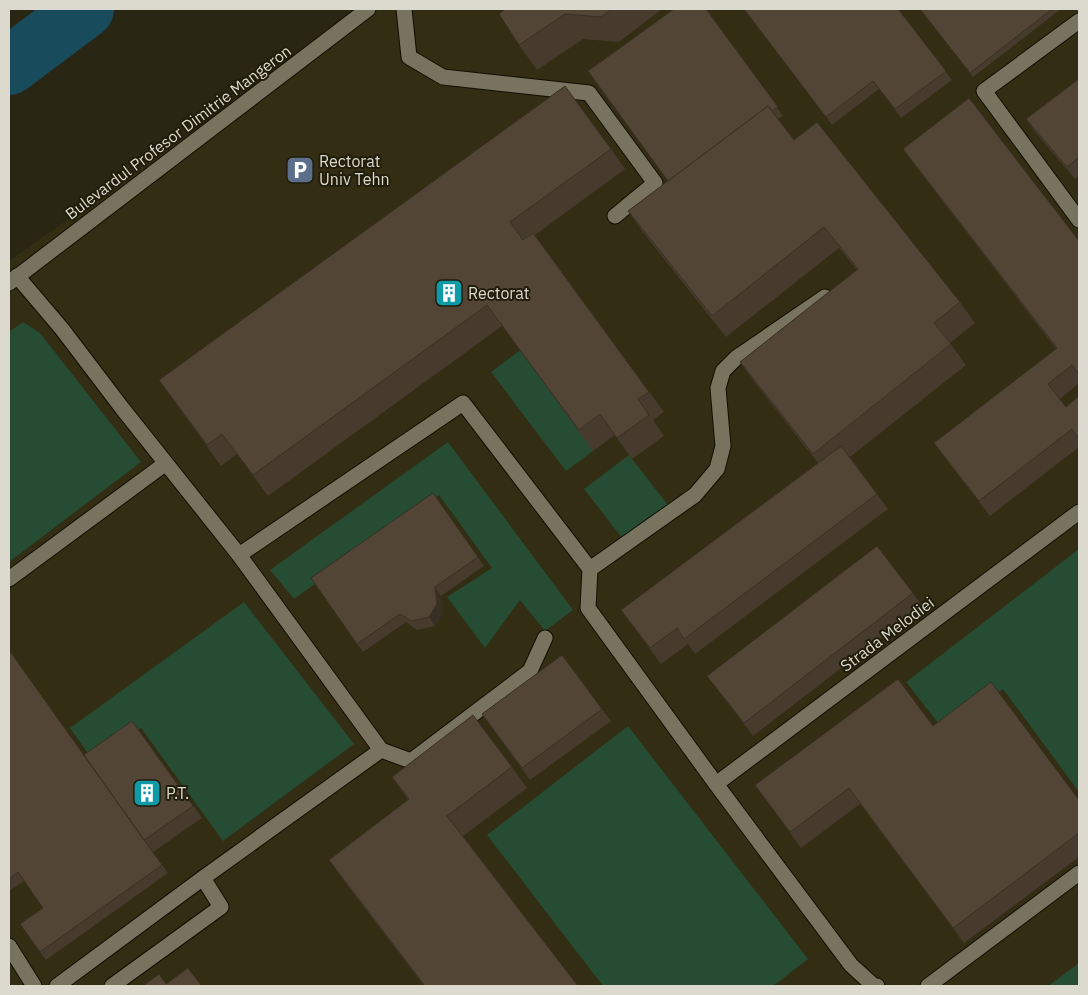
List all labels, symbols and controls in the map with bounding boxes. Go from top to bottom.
street label: Bulevardul Profesor Dimitrie Mangeron [61,40,295,224]
place label: Rectorat Univ Tehn [319,151,390,189]
parking icon: Rectorat Univ Tehn [285,155,315,185]
building icon: Rectorat [434,278,464,308]
place label: Rectorat [468,283,529,303]
street label: Strada Melodiei [836,592,938,676]
building icon: P.T. [132,778,162,808]
place label: P.T. [166,783,189,803]

